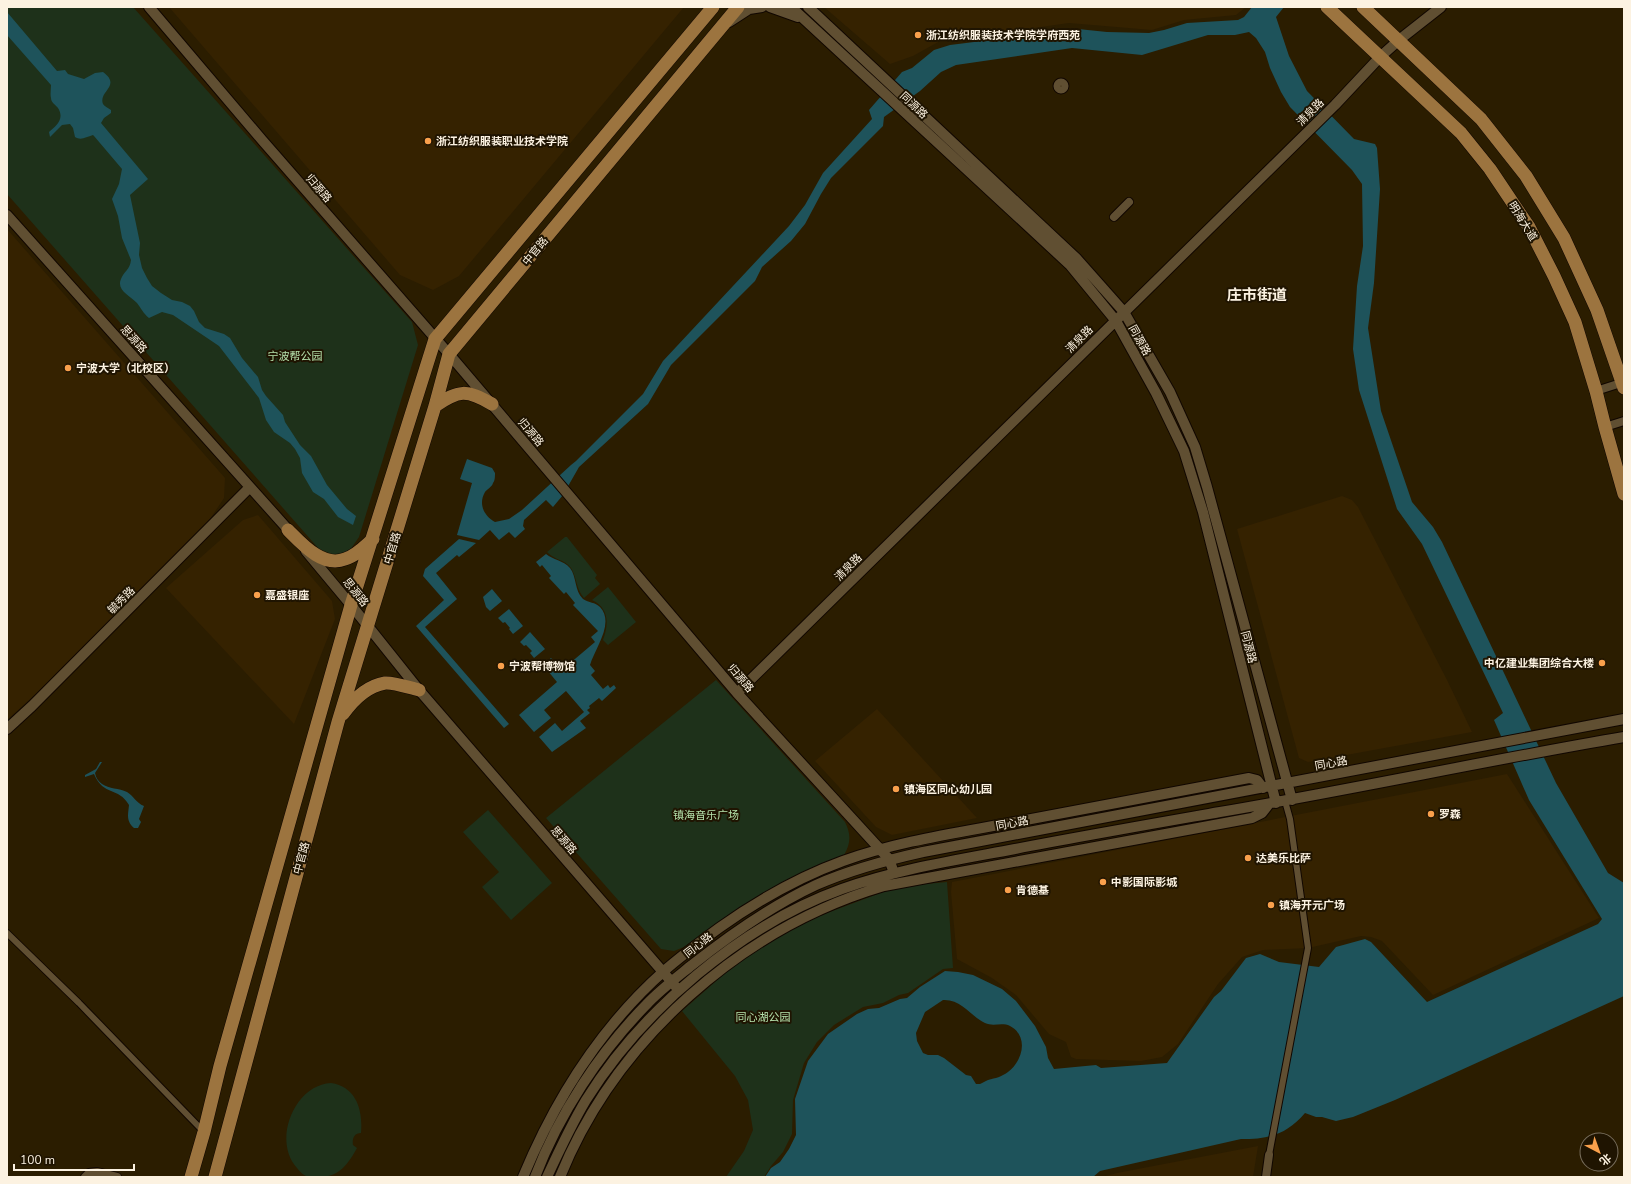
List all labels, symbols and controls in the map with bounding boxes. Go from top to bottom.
place label: 浙江纺织服装技术学院学府西苑 [926,28,1080,43]
marker: 浙江纺织服装技术学院学府西苑 [913,30,923,40]
street label: 同源路 [896,89,931,122]
street label: 清泉路 [1293,95,1327,129]
place label: 浙江纺织服装职业技术学院 [436,134,568,149]
marker: 浙江纺织服装职业技术学院 [423,136,433,146]
street label: 归源路 [302,171,335,206]
street label: 明海大道 [1505,199,1541,244]
street label: 中官路 [519,234,552,269]
district label: 庄市街道 [1227,285,1287,305]
street label: 思源路 [117,322,150,357]
street label: 清泉路 [1062,322,1096,356]
street label: 同源路 [1125,322,1154,358]
park label: 宁波帮公园 [268,349,323,364]
place label: 宁波大学（北校区） [76,361,175,376]
marker: 宁波大学（北校区） [63,363,73,373]
street label: 归源路 [514,415,547,450]
street label: 中官路 [380,530,404,566]
street label: 清泉路 [831,550,865,584]
street label: 思源路 [339,575,372,610]
street label: 毓秀路 [104,583,138,617]
place label: 嘉盛银座 [265,588,309,603]
marker: 嘉盛银座 [252,590,262,600]
street label: 同源路 [1237,629,1260,665]
place label: 中亿建业集团综合大楼 [1484,656,1594,671]
marker: 中亿建业集团综合大楼 [1597,658,1607,668]
place label: 宁波帮博物馆 [509,659,575,674]
marker: 宁波帮博物馆 [496,661,506,671]
street label: 归源路 [724,661,757,696]
street label: 同心路 [1313,753,1349,774]
place label: 镇海区同心幼儿园 [904,782,992,797]
marker: 镇海区同心幼儿园 [891,784,901,794]
place label: 罗森 [1439,807,1461,822]
park label: 镇海音乐广场 [673,808,739,823]
marker: 罗森 [1426,809,1436,819]
street label: 同心路 [994,813,1030,834]
street label: 思源路 [547,823,580,858]
street label: 中官路 [290,840,313,876]
place label: 达美乐比萨 [1256,851,1311,866]
marker: 达美乐比萨 [1243,853,1253,863]
place label: 中影国际影城 [1111,875,1178,890]
marker: 中影国际影城 [1098,877,1108,887]
place label: 肯德基 [1016,883,1049,898]
marker: 肯德基 [1003,885,1013,895]
place label: 镇海开元广场 [1279,898,1345,913]
marker: 镇海开元广场 [1266,900,1276,910]
street label: 同心路 [681,929,716,961]
park label: 同心湖公园 [736,1010,791,1025]
north arrow [1579,1132,1619,1172]
scale bar [14,1146,134,1172]
text: 北 [1596,1150,1614,1168]
text: 100 m [20,1152,55,1168]

